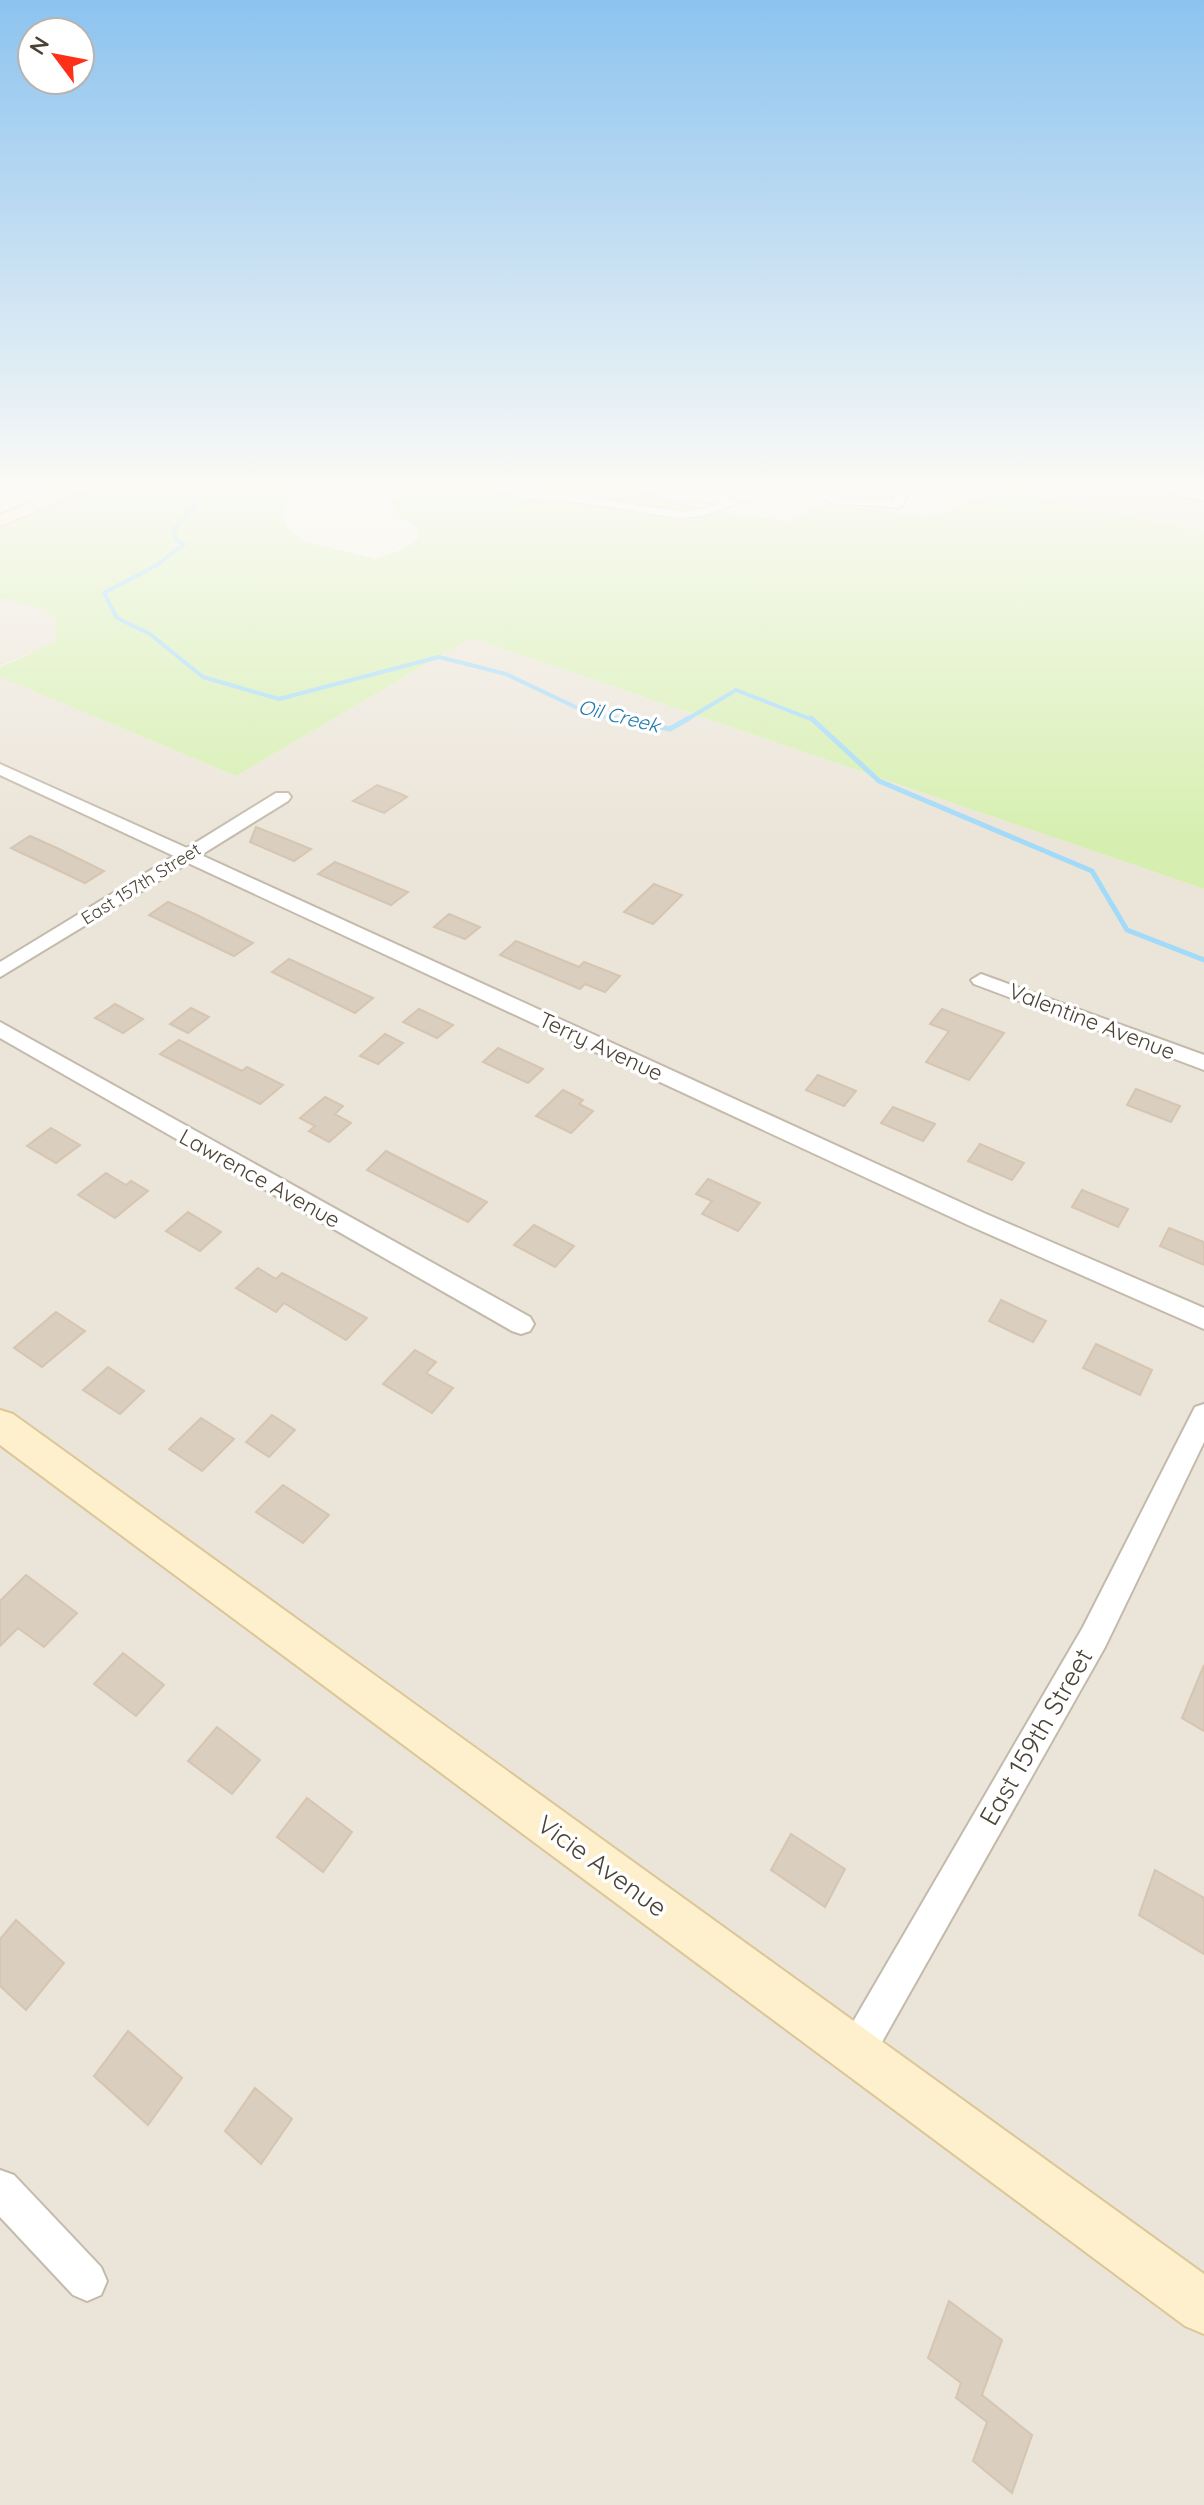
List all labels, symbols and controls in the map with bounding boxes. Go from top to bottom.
north arrow [16,16,96,96]
text: N [23,31,55,60]
water label: Oil Creek [576,693,665,738]
street label: East 157th Street [77,838,205,930]
street label: Valentine Avenue [1005,976,1179,1066]
street label: Terry Avenue [534,1005,668,1087]
street label: Lawrence Avenue [175,1122,345,1234]
street label: East 159th Street [972,1642,1100,1831]
street label: Vicie Avenue [531,1807,674,1924]

